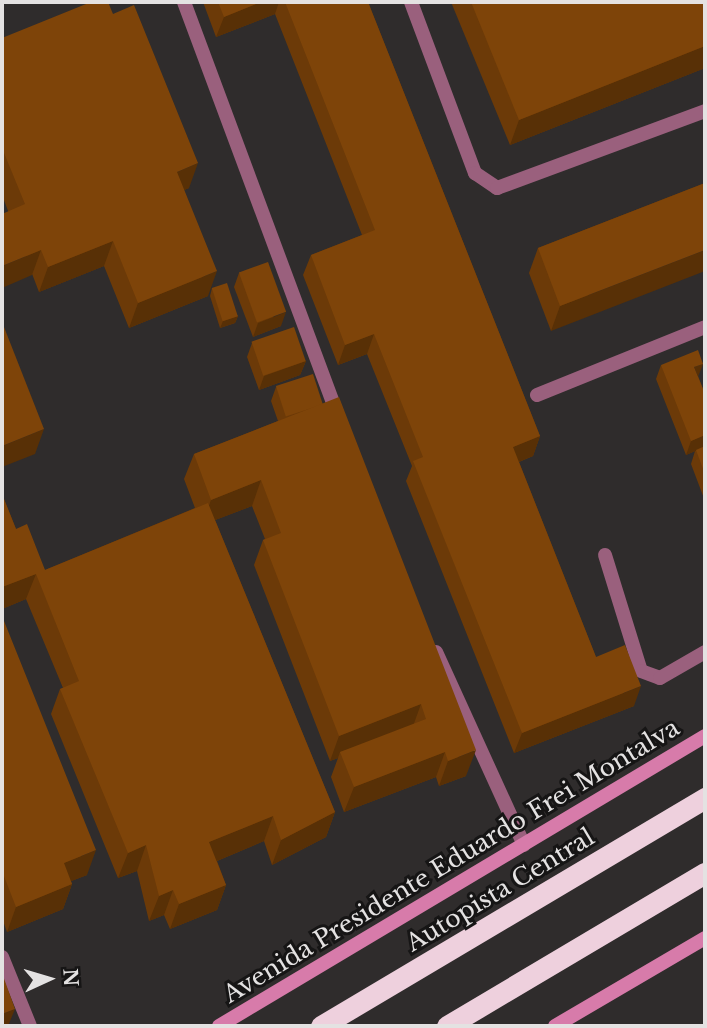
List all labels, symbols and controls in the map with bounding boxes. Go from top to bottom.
street label: Avenida Presidente Eduardo Frei Montalva [218,713,684,1009]
street label: Autopista Central [401,822,599,958]
north arrow [14,944,84,1014]
text: N [58,968,83,987]

